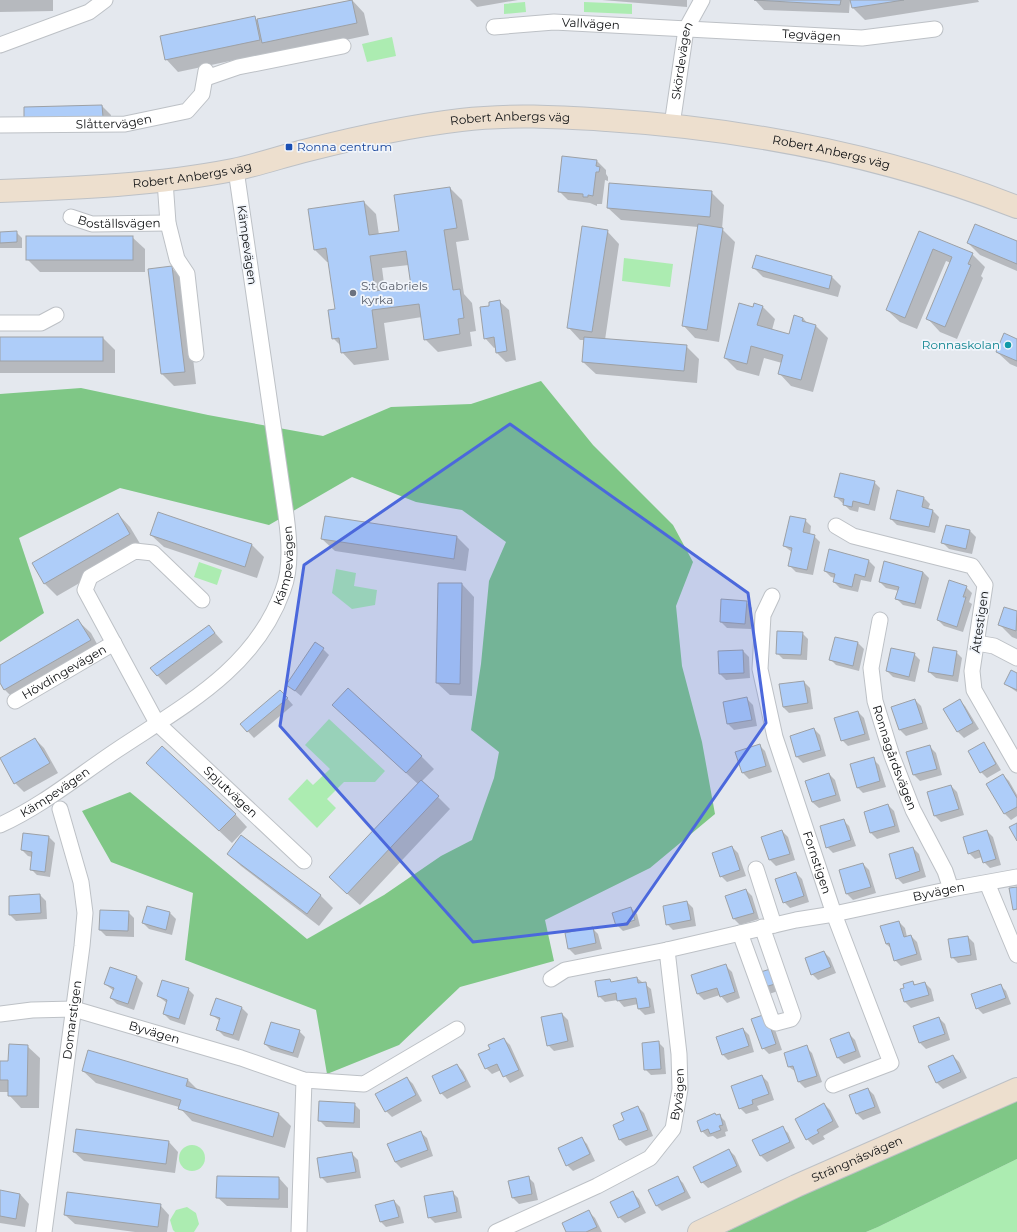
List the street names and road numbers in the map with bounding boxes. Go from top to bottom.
street label: Vallvägen [561,14,620,32]
street label: Skördevägen [668,19,696,101]
street label: Tegvägen [782,26,841,44]
street label: Robert Anbergs väg [449,109,571,128]
street label: Slåttervägen [76,111,153,132]
street label: Robert Anbergs väg [771,132,892,172]
street label: Robert Anbergs väg [132,158,253,191]
street label: Kämpevägen [234,204,261,286]
street label: Boställsvägen [76,212,161,231]
street label: Kämpevägen [270,525,296,607]
street label: Ättestigen [968,590,991,654]
street label: Hövdingevägen [19,641,109,702]
street label: Ronnagårdsvägen [870,703,920,812]
street label: Kämpevägen [17,763,92,820]
street label: Spjutvägen [201,763,261,821]
street label: Fornstigen [800,829,835,896]
street label: Byvägen [911,879,966,904]
street label: Domarstigen [59,979,84,1060]
street label: Byvägen [127,1018,182,1047]
street label: Byvägen [667,1068,687,1122]
street label: Strängnäsvägen [809,1132,905,1185]

